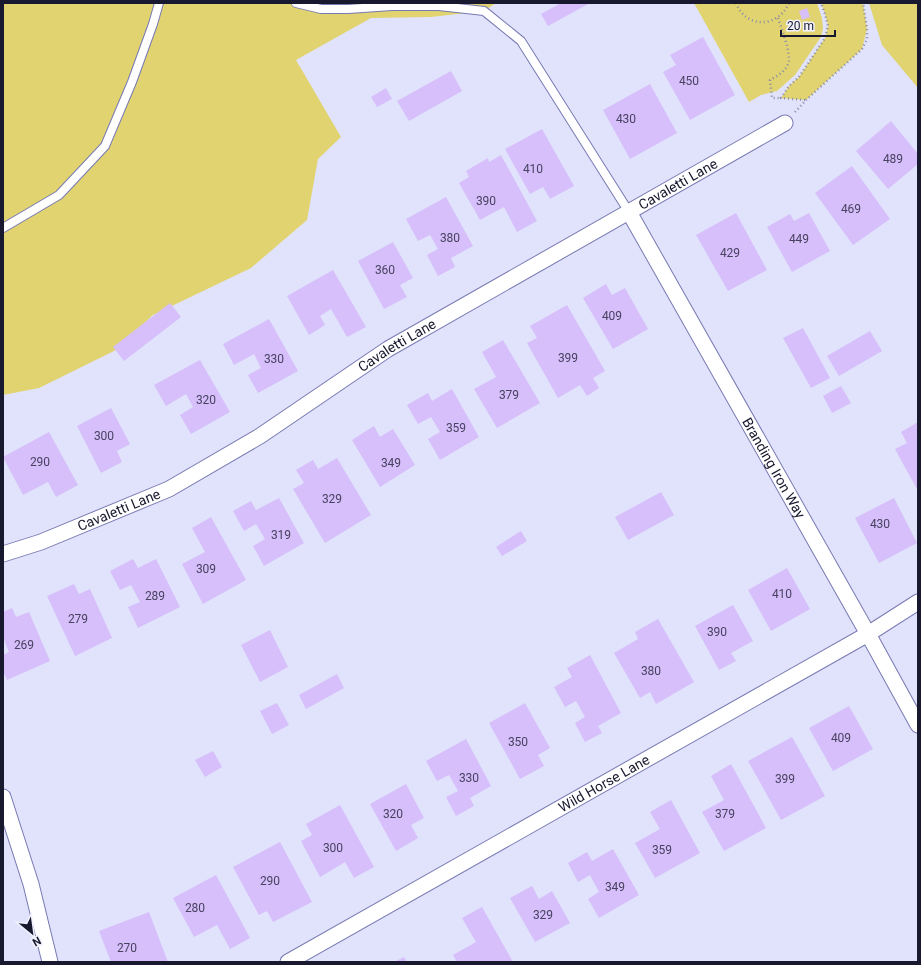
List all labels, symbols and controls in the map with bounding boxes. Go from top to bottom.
scale bar [781,12,835,38]
text: 20 m [787,19,814,33]
house number: 450 [679,74,699,88]
house number: 430 [616,112,636,126]
house number: 489 [883,152,903,166]
street label: Cavaletti Lane [636,155,720,213]
house number: 410 [523,162,543,176]
house number: 390 [476,194,496,208]
house number: 469 [841,202,861,216]
house number: 380 [440,231,460,245]
house number: 449 [789,232,809,246]
house number: 429 [720,246,740,260]
house number: 360 [375,263,395,277]
house number: 409 [602,309,622,323]
street label: Cavaletti Lane [355,316,439,375]
house number: 399 [558,351,578,365]
house number: 330 [264,352,284,366]
house number: 379 [499,388,519,402]
house number: 320 [196,393,216,407]
street label: Branding Iron Way [739,415,809,521]
house number: 359 [446,421,466,435]
house number: 300 [94,429,114,443]
house number: 290 [30,455,50,469]
house number: 349 [381,456,401,470]
street label: Cavaletti Lane [75,486,163,534]
house number: 329 [322,492,342,506]
house number: 430 [870,517,890,531]
house number: 319 [271,528,291,542]
house number: 309 [196,562,216,576]
house number: 410 [772,587,792,601]
house number: 289 [145,589,165,603]
house number: 279 [68,612,88,626]
house number: 390 [707,625,727,639]
house number: 269 [14,638,34,652]
house number: 380 [641,664,661,678]
house number: 409 [831,731,851,745]
house number: 350 [508,735,528,749]
street label: Wild Horse Lane [556,751,652,815]
house number: 330 [459,771,479,785]
house number: 399 [775,772,795,786]
house number: 320 [383,807,403,821]
house number: 379 [715,807,735,821]
house number: 300 [323,841,343,855]
house number: 359 [652,843,672,857]
house number: 290 [260,874,280,888]
house number: 349 [605,880,625,894]
house number: 280 [185,901,205,915]
house number: 329 [533,908,553,922]
north arrow [12,913,52,953]
text: N [30,934,43,949]
house number: 270 [117,941,137,955]

